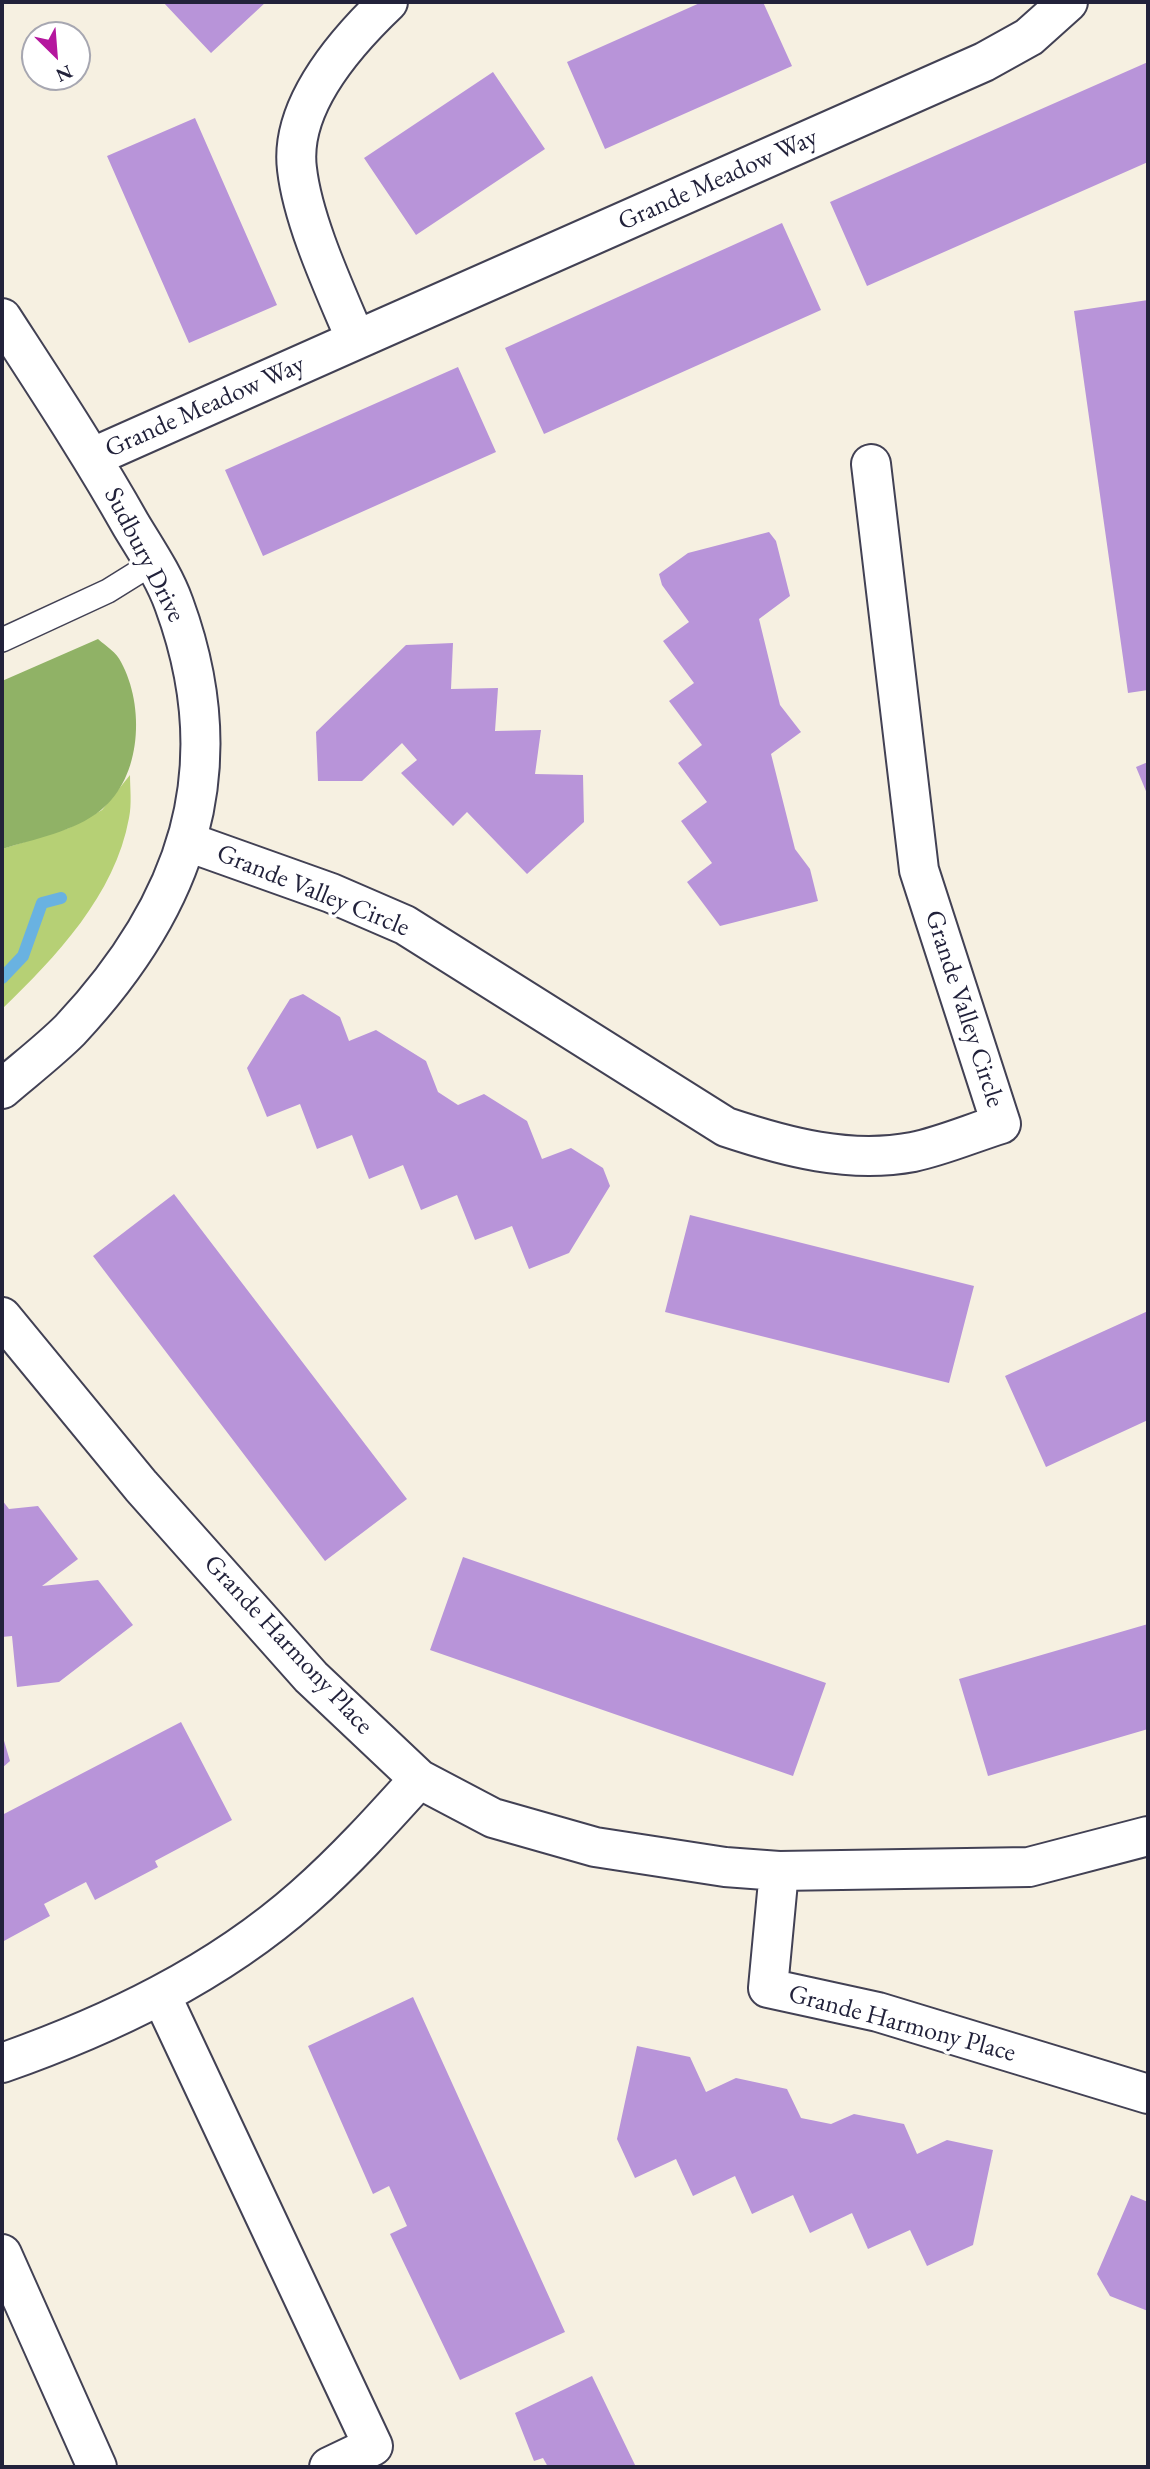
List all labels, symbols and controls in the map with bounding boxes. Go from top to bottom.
north arrow [21,21,91,91]
text: N [52,59,76,88]
street label: Grande Meadow Way [613,122,823,238]
street label: Grande Meadow Way [100,349,310,465]
street label: Sudbury Drive [97,482,191,628]
street label: Grande Valley Circle [212,838,414,944]
street label: Grande Valley Circle [917,907,1011,1111]
street label: Grande Harmony Place [197,1549,379,1741]
street label: Grande Harmony Place [785,1979,1019,2069]

